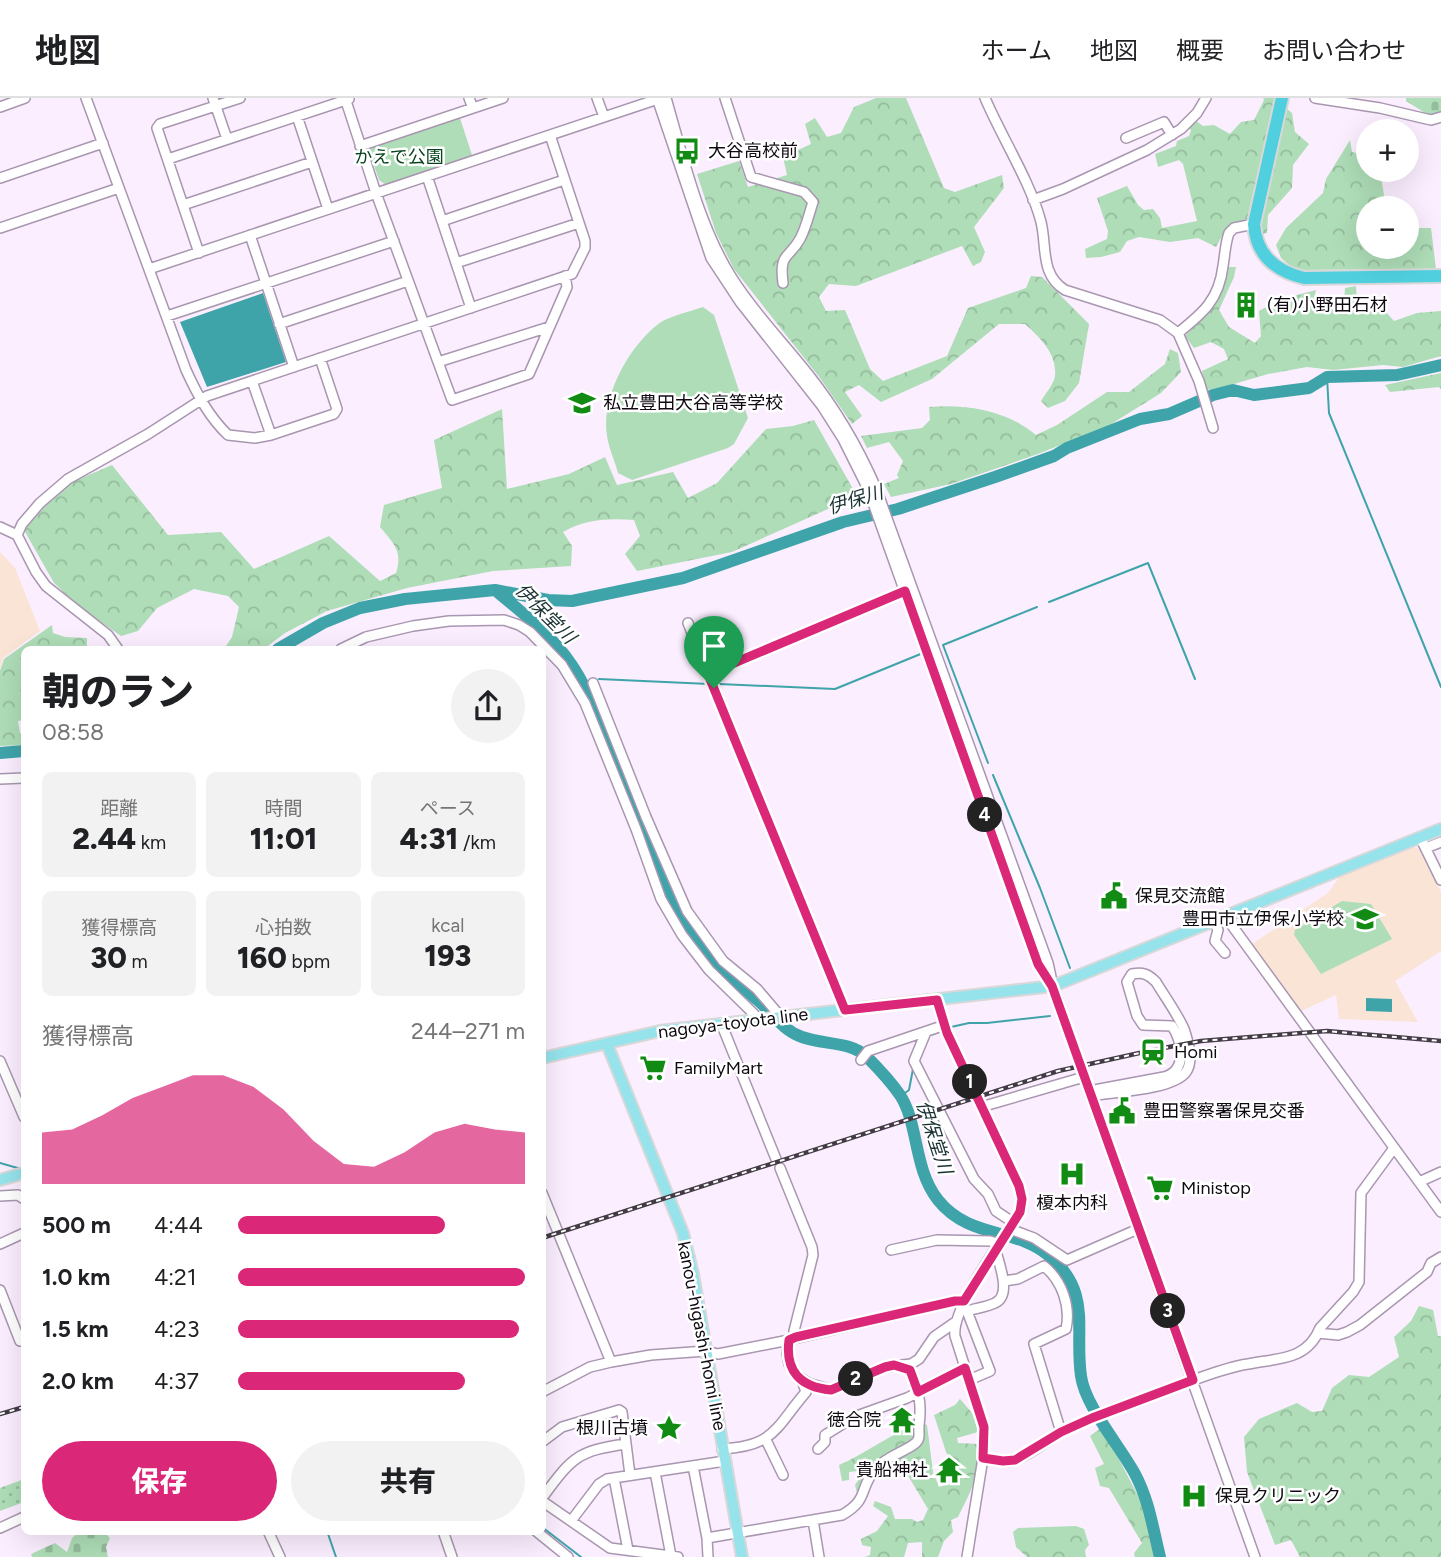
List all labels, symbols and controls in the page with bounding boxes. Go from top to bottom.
text: 地図 [35,31,101,70]
text: ホーム [981,36,1052,65]
text: 地図 [1090,36,1138,65]
text: 概要 [1176,36,1224,65]
text: お問い合わせ [1262,36,1406,65]
map controls [1356,119,1419,259]
button: + [1356,119,1419,182]
bus stop icon: 大谷高校前 [672,136,702,166]
place label: 大谷高校前 [708,140,798,162]
park label: かえで公園 [354,146,444,168]
button: − [1356,196,1419,259]
building icon: (有)小野田石材 [1231,290,1261,320]
place label: (有)小野田石材 [1267,294,1388,316]
school or university icon: 私立豊田大谷高等学校 [567,388,597,418]
place label: 私立豊田大谷高等学校 [603,392,783,414]
water label: 伊保川 [825,480,888,519]
water label: 伊保堂川 [511,578,582,650]
pin [684,616,744,688]
icon: arrive [695,627,733,665]
text: 朝のラン [42,669,194,715]
button: share [451,669,525,743]
text: 08:58 [42,718,104,746]
text: 距離 [100,797,138,820]
text: 時間 [264,797,303,820]
text: ペース [420,797,476,820]
pin: 4 [968,798,1002,832]
text: 4 [978,803,991,826]
text: 2.44 [72,820,136,857]
text: 11:01 [250,820,317,857]
text: 4:31 [400,820,458,857]
text: km [136,831,166,854]
text: /km [458,831,496,854]
public building icon: 保見交流館 [1099,881,1129,911]
place label: 保見交流館 [1135,885,1225,907]
school or university icon: 豊田市立伊保小学校 [1350,904,1380,934]
place label: 豊田市立伊保小学校 [1182,908,1344,930]
text: kcal [431,914,464,937]
text: 獲得標高 [81,916,157,939]
text: 心拍数 [255,916,312,939]
text: 193 [424,937,471,974]
text: 30 [91,939,127,976]
text: 160 [237,939,287,976]
text: m [127,950,148,973]
text: bpm [287,950,330,973]
street label: nagoya-toyota line [657,1003,809,1043]
text: 244–271 m [411,1017,525,1045]
text: 獲得標高 [42,1022,134,1050]
station icon: Homi [1138,1037,1168,1067]
place label: Homi [1174,1041,1217,1063]
supermarket icon: FamilyMart [638,1053,668,1083]
place label: FamilyMart [674,1057,763,1079]
pin: 1 [953,1065,988,1100]
text: 1 [965,1070,974,1093]
public building icon: 豊田警察署保見交番 [1107,1096,1137,1126]
water label: 伊保堂川 [912,1097,958,1179]
place label: 豊田警察署保見交番 [1143,1100,1305,1122]
hospital icon: 榎本内科 [1057,1159,1087,1189]
supermarket icon: Ministop [1145,1173,1175,1203]
place label: Ministop [1181,1177,1251,1199]
place label: 榎本内科 [1036,1192,1108,1214]
text: 500 m [42,1211,111,1239]
text: 4:44 [154,1211,203,1239]
street label: kanou-higashi-homi line [673,1240,731,1433]
text: 1.0 km [42,1263,110,1291]
text: 4:21 [154,1263,196,1291]
pin: 3 [1150,1294,1186,1328]
text: 3 [1162,1299,1173,1322]
text: 1.5 km [42,1315,109,1343]
text: 4:23 [154,1315,199,1343]
pin: 2 [838,1362,874,1396]
text: 2.0 km [42,1367,114,1395]
text: 4:37 [154,1367,199,1395]
text: 2 [850,1367,861,1390]
temple icon: 徳合院 [887,1405,917,1435]
place label: 徳合院 [827,1409,881,1431]
place icon: 根川古墳 [654,1413,684,1443]
place label: 根川古墳 [576,1417,648,1439]
button: 保存 [42,1441,277,1521]
button: 共有 [291,1441,525,1521]
temple icon: 貴船神社 [934,1455,964,1485]
place label: 貴船神社 [856,1459,928,1481]
hospital icon: 保見クリニック [1179,1481,1209,1511]
place label: 保見クリニック [1215,1485,1341,1507]

